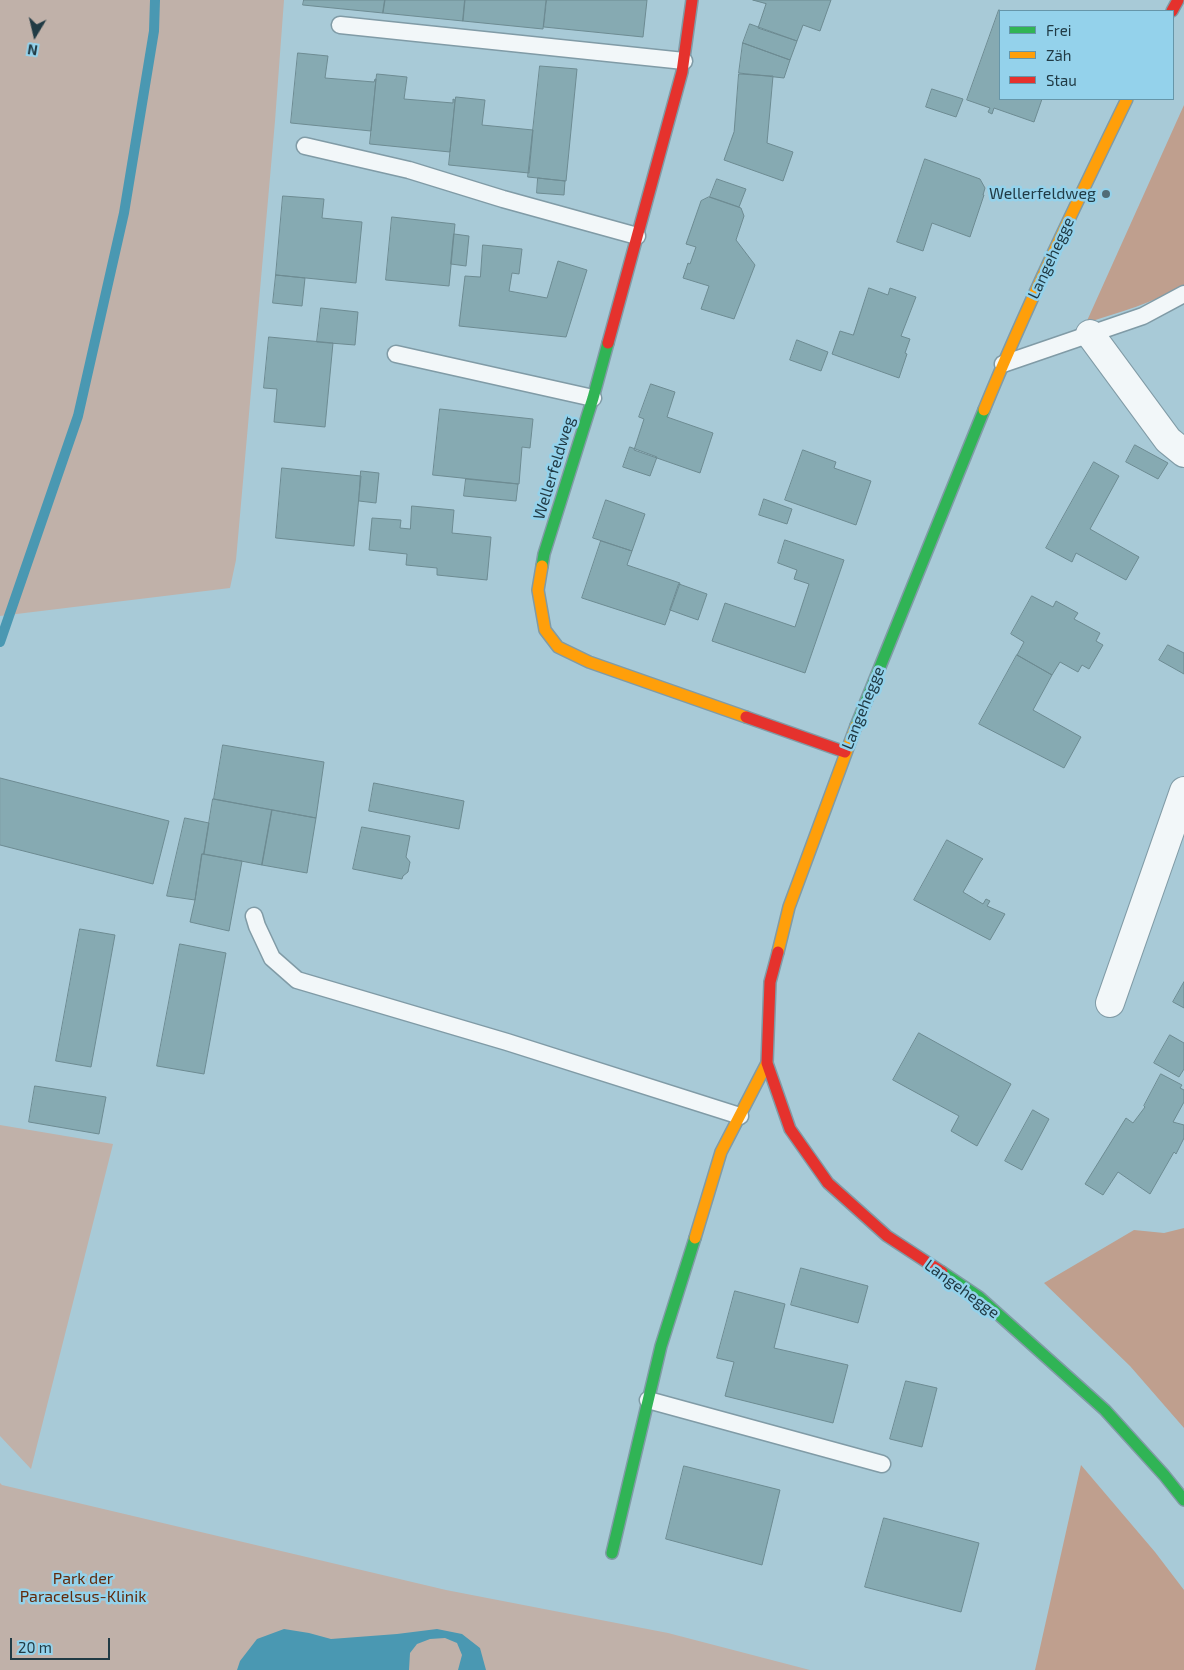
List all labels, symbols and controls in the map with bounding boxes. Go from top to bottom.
north arrow [10,10,60,60]
legend [999,10,1174,100]
text: Frei [1046,21,1071,39]
text: N [26,41,39,59]
text: Zäh [1046,46,1071,64]
text: Stau [1046,71,1077,89]
place label: Wellerfeldweg [989,184,1096,204]
marker: Wellerfeldweg [1100,188,1112,200]
street label: Langehegge [1024,214,1078,302]
street label: Wellerfeldweg [529,414,579,522]
street label: Langehegge [838,664,888,752]
street label: Langehegge [921,1255,1003,1323]
park label: Park der Paracelsus-Klinik [20,1569,146,1607]
scale bar [12,1628,112,1660]
text: 20 m [18,1638,52,1656]

